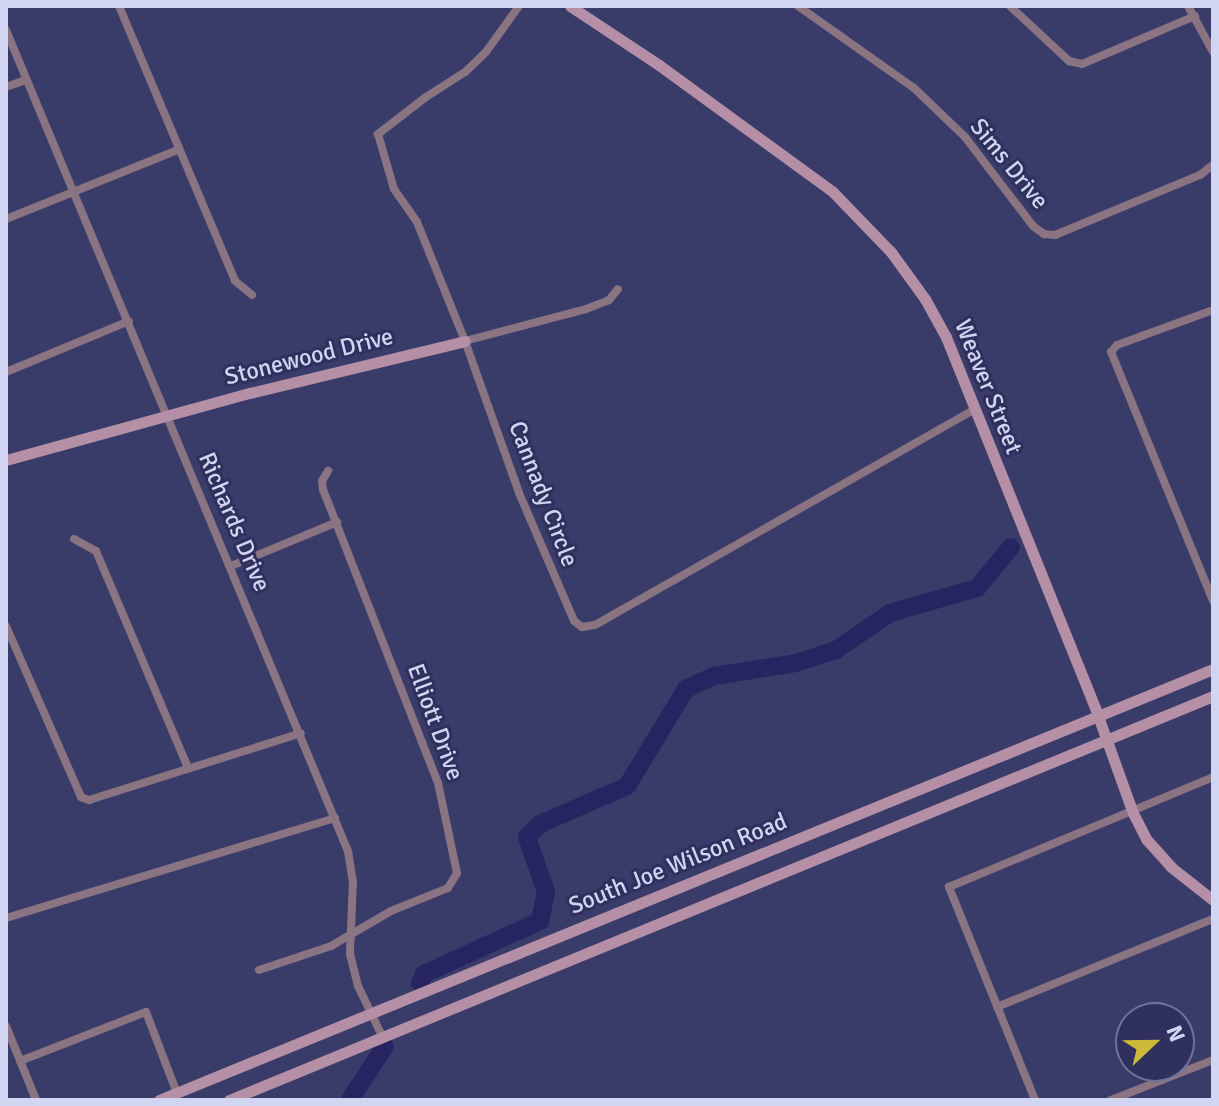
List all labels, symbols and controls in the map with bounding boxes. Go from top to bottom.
street label: Sims Drive [964,113,1054,215]
street label: Weaver Street [948,316,1028,458]
street label: Stonewood Drive [222,322,396,392]
street label: Cannady Circle [502,417,584,571]
street label: Richards Drive [192,448,276,596]
street label: Elliott Drive [401,660,469,784]
street label: South Joe Wilson Road [565,807,791,921]
north arrow [1115,1002,1195,1082]
text: N [1160,1021,1191,1046]

